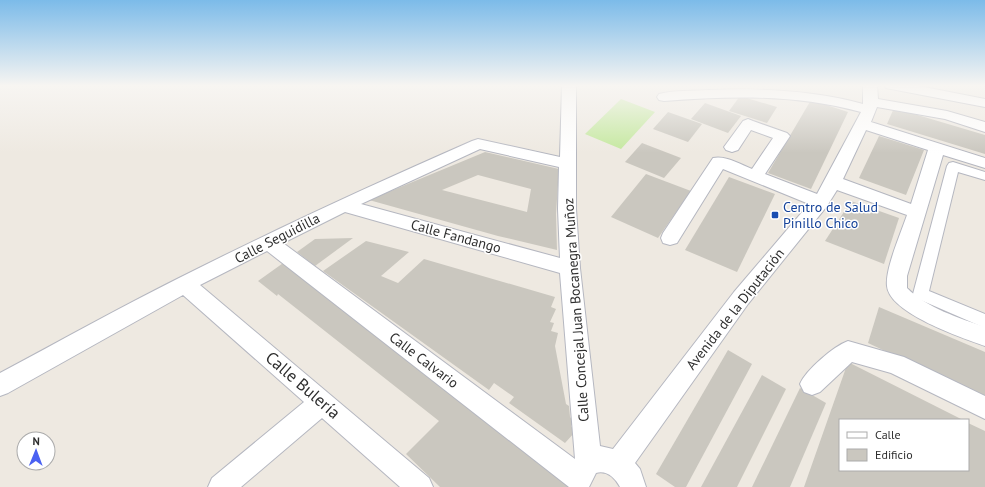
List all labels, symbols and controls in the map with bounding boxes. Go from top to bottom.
street label: Calle Concejal Juan Bocanegra Muñoz [559,197,593,423]
place label: Centro de Salud Pinillo Chico [783,198,878,232]
street label: Calle Seguidilla [231,209,323,267]
marker: Centro de Salud Pinillo Chico [770,210,780,220]
street label: Calle Fandango [409,215,503,257]
street label: Avenida de la Diputación [682,245,788,373]
street label: Calle Calvario [386,328,462,392]
street label: Calle Bulería [261,346,345,424]
legend [839,419,969,471]
text: Calle [875,427,901,442]
north arrow [16,431,56,471]
text: N [32,434,40,448]
text: Edificio [875,447,913,462]

